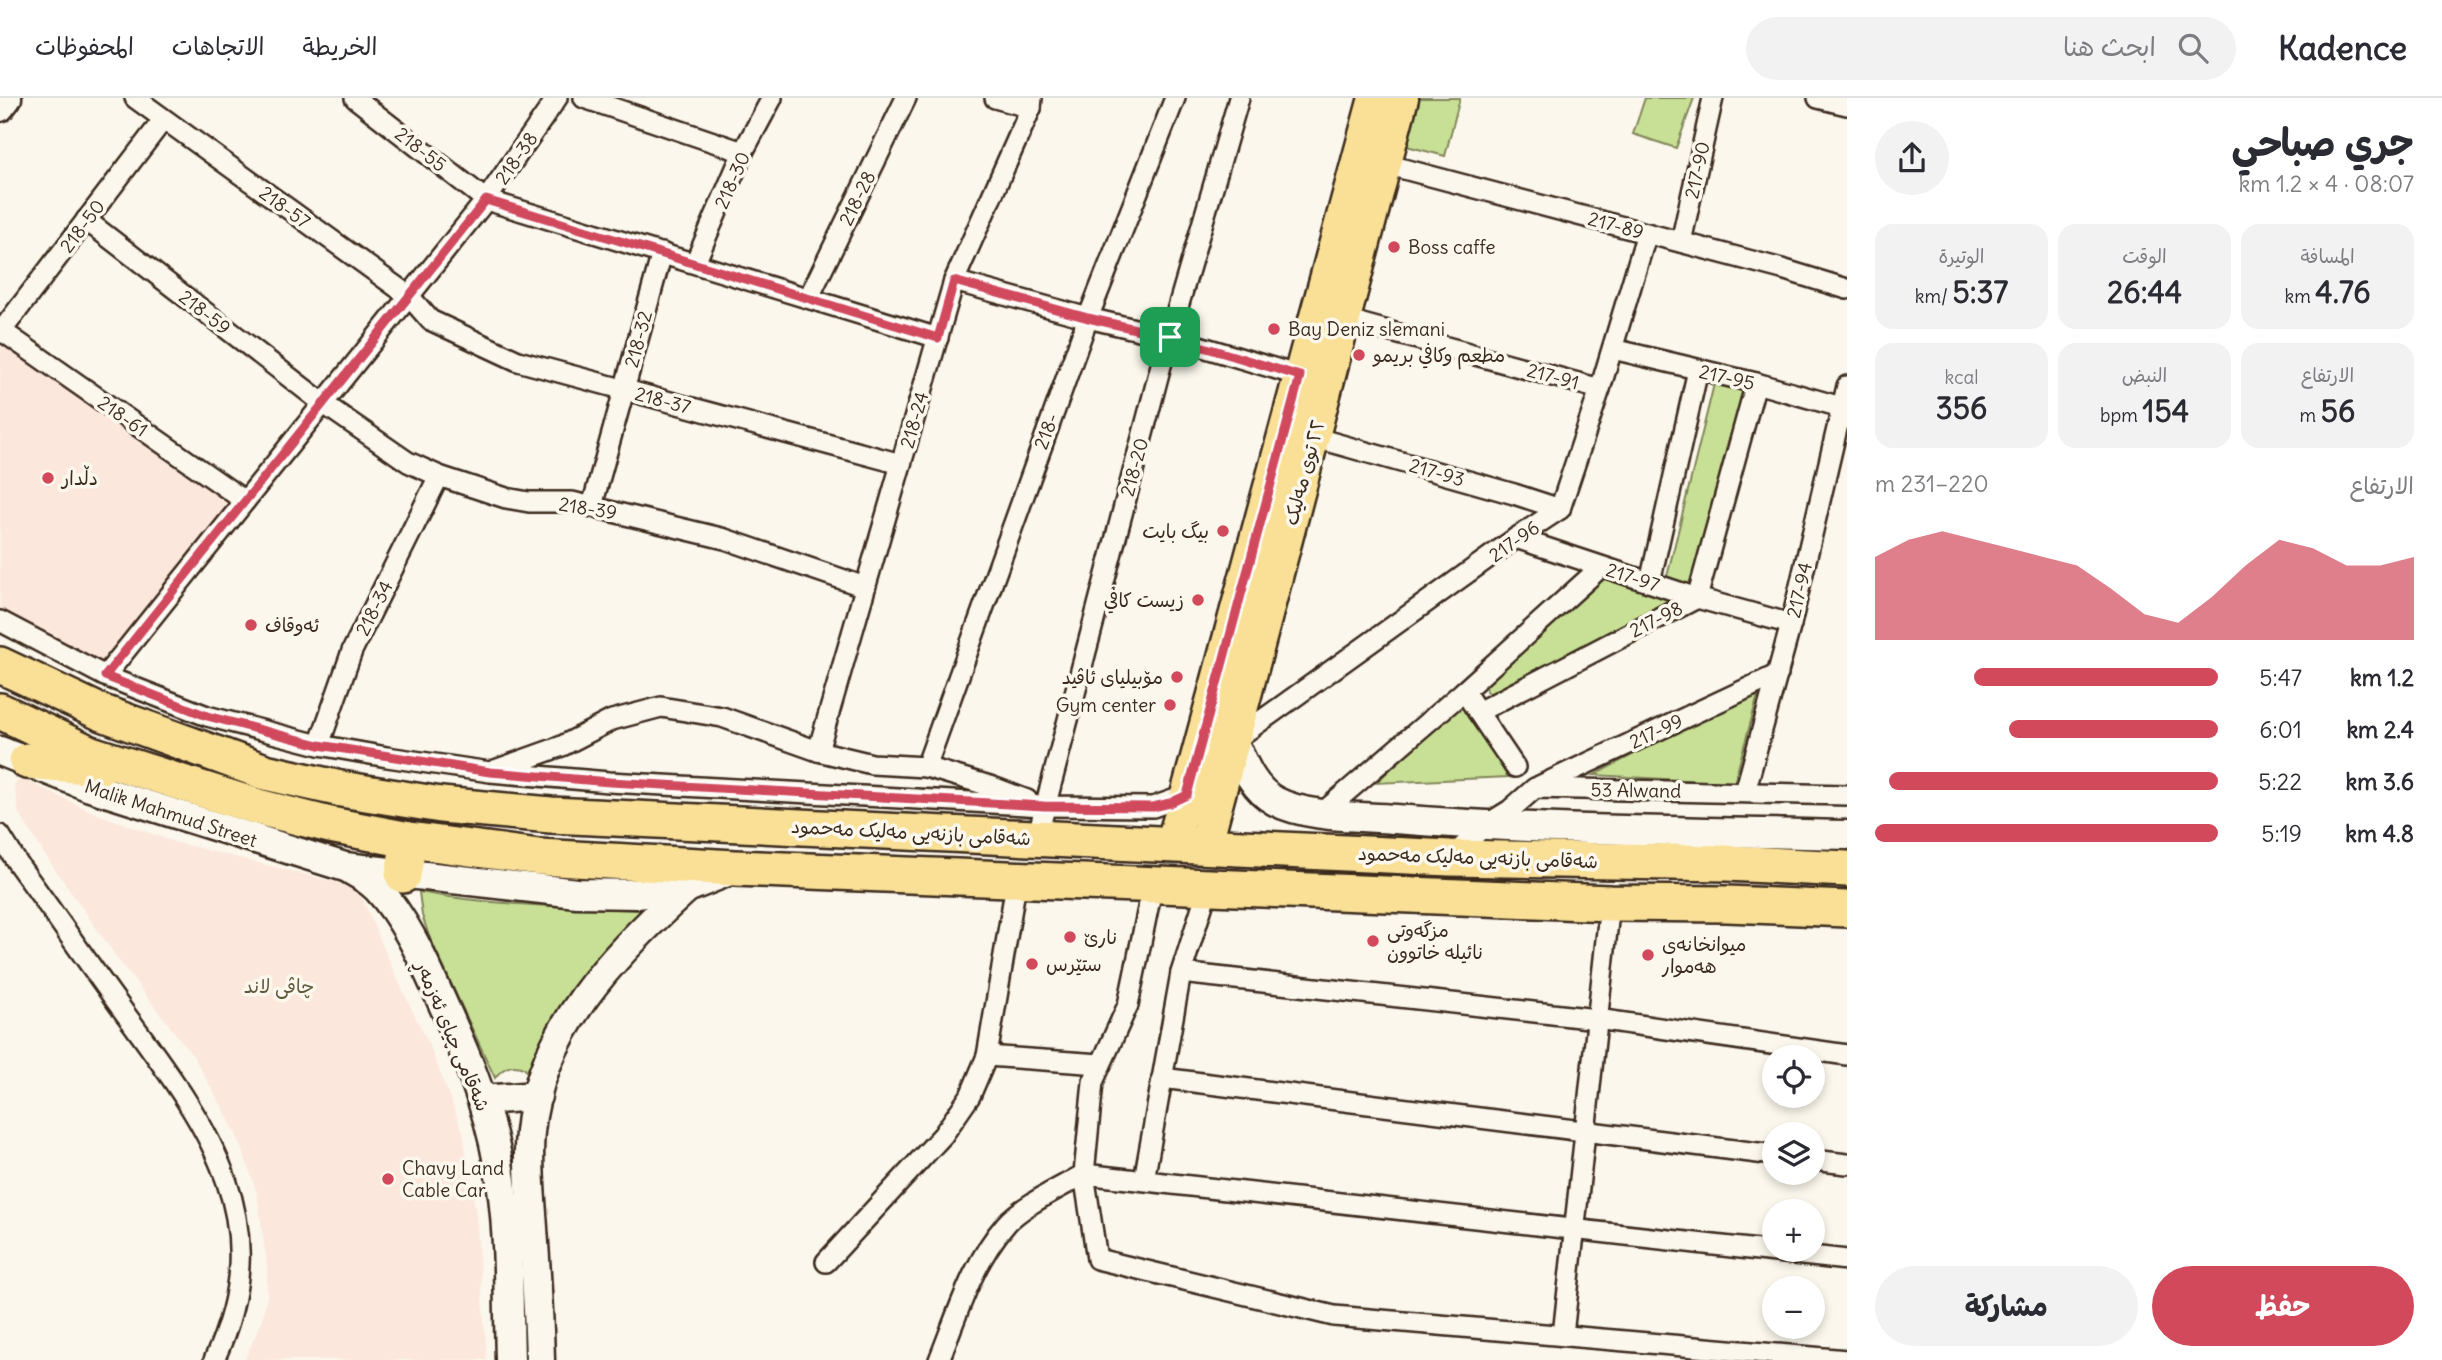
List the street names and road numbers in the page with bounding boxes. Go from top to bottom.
street label: 218-55 [390,121,452,177]
street label: 218-38 [489,127,543,189]
street label: 217-90 [1679,139,1715,201]
street label: 218-30 [709,148,755,212]
street label: 218-28 [834,167,880,229]
street label: 218-57 [255,180,315,234]
street label: 218-50 [54,195,110,257]
street label: 217-89 [1586,206,1646,244]
street label: 218-59 [174,284,236,340]
street label: 218-32 [619,308,657,370]
street label: 217-91 [1524,358,1582,394]
street label: 217-95 [1697,359,1757,395]
street label: 218-37 [632,381,694,419]
street label: 218-24 [895,389,933,451]
street label: 218-61 [93,390,153,442]
street label: 218- [1028,409,1064,453]
street label: ٢٢ توی مەلیک [1278,416,1330,528]
street label: 218-20 [1115,435,1153,499]
street label: 217-93 [1407,453,1467,491]
street label: 218-39 [557,492,619,524]
street label: 217-96 [1484,515,1544,567]
street label: 217-97 [1603,557,1663,597]
street label: 217-94 [1781,560,1817,620]
street label: 218-34 [350,577,398,639]
street label: 217-98 [1625,596,1687,642]
street label: 217-99 [1625,708,1687,754]
street label: Malik Mahmud Street [82,774,260,852]
street label: 53 Alwand [1590,777,1682,803]
street label: شەقامی بازنەیی مەلیک مەحمود [790,814,1032,851]
street label: شەقامی بازنەیی مەلیک مەحمود [1358,841,1598,874]
street label: شەقامی چیای ئەزمەڕ [405,955,495,1117]

